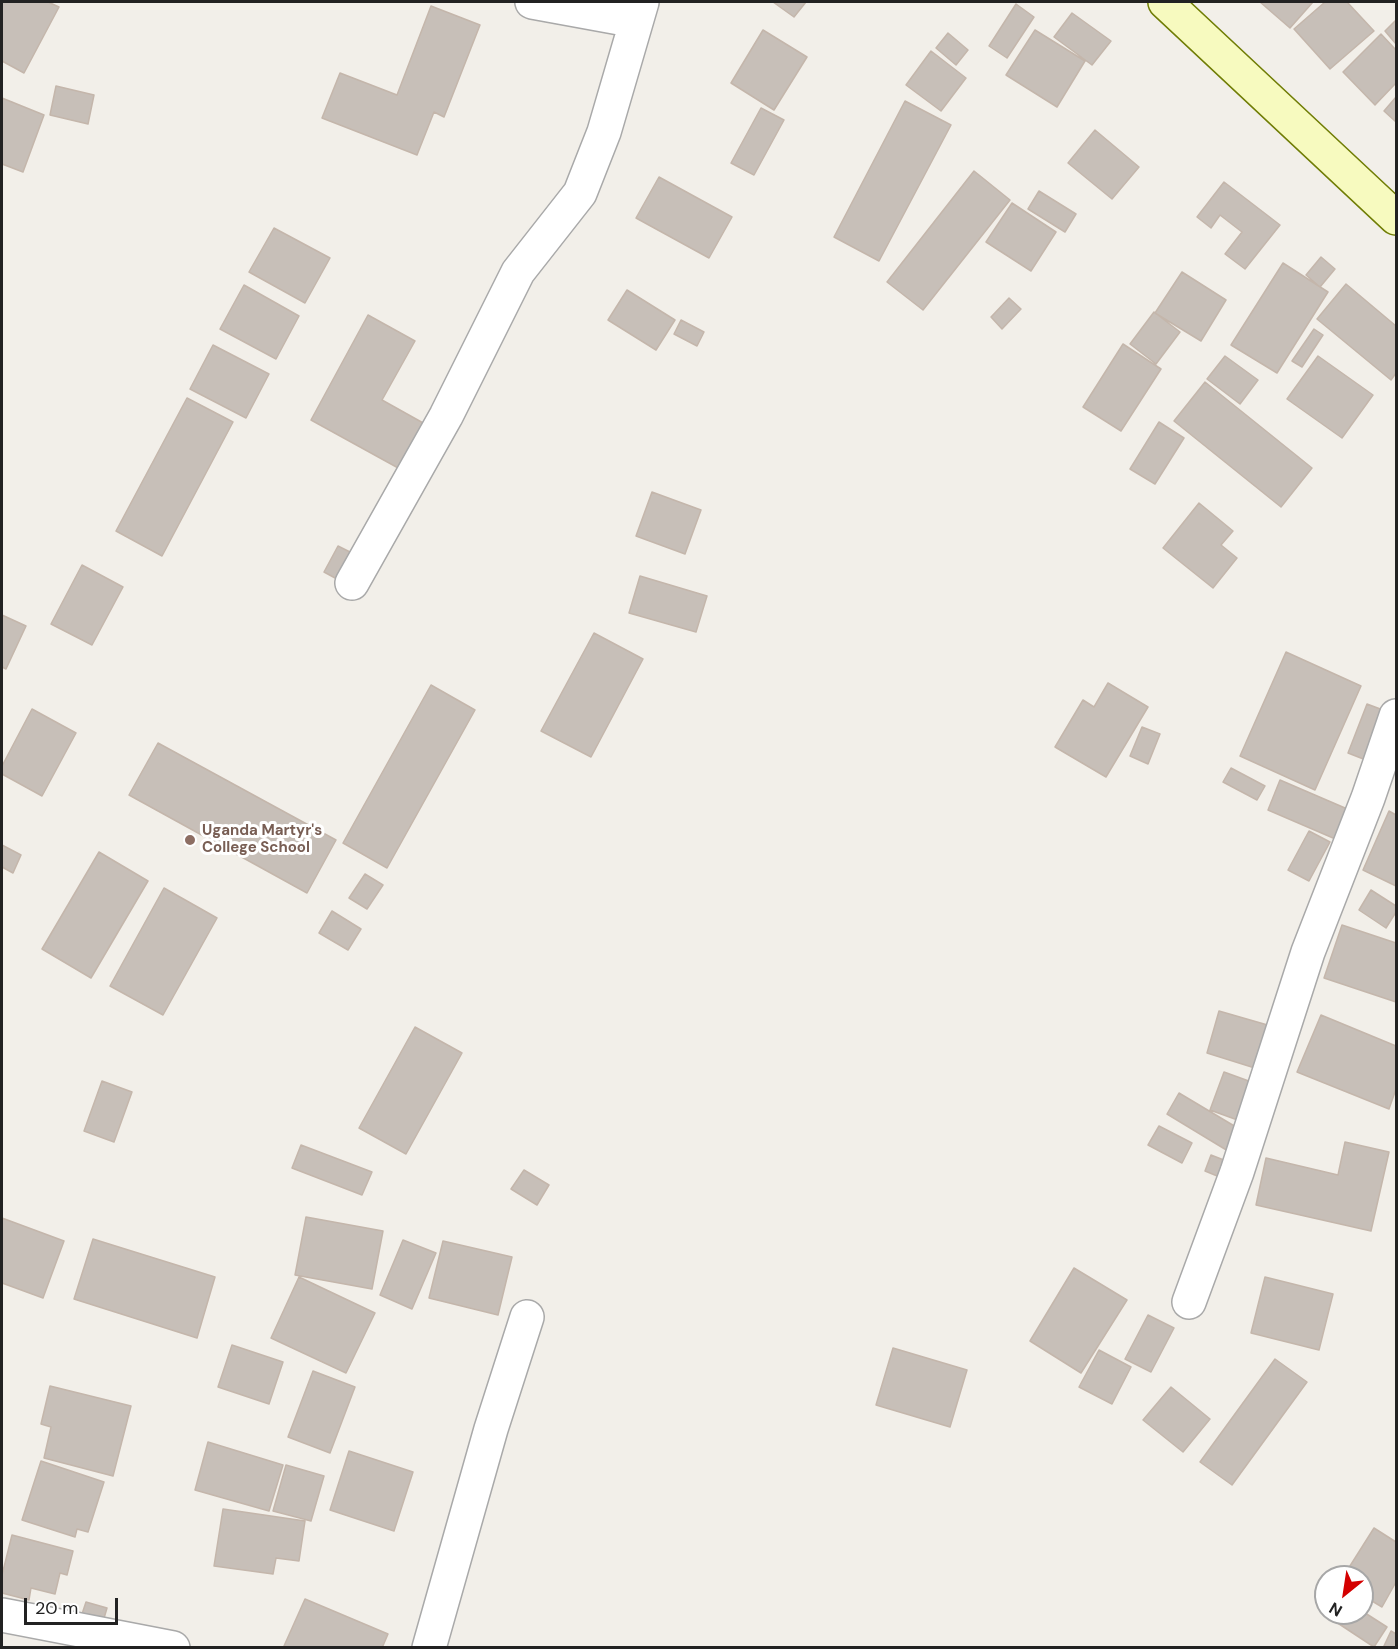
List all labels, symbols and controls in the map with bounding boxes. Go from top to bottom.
place label: Uganda Martyr's College School [202,822,322,857]
marker: Uganda Martyr's College School [183,833,197,847]
north arrow [1314,1565,1374,1625]
scale bar [27,1586,122,1624]
text: 20 m [35,1596,78,1620]
text: N [1325,1597,1346,1621]

